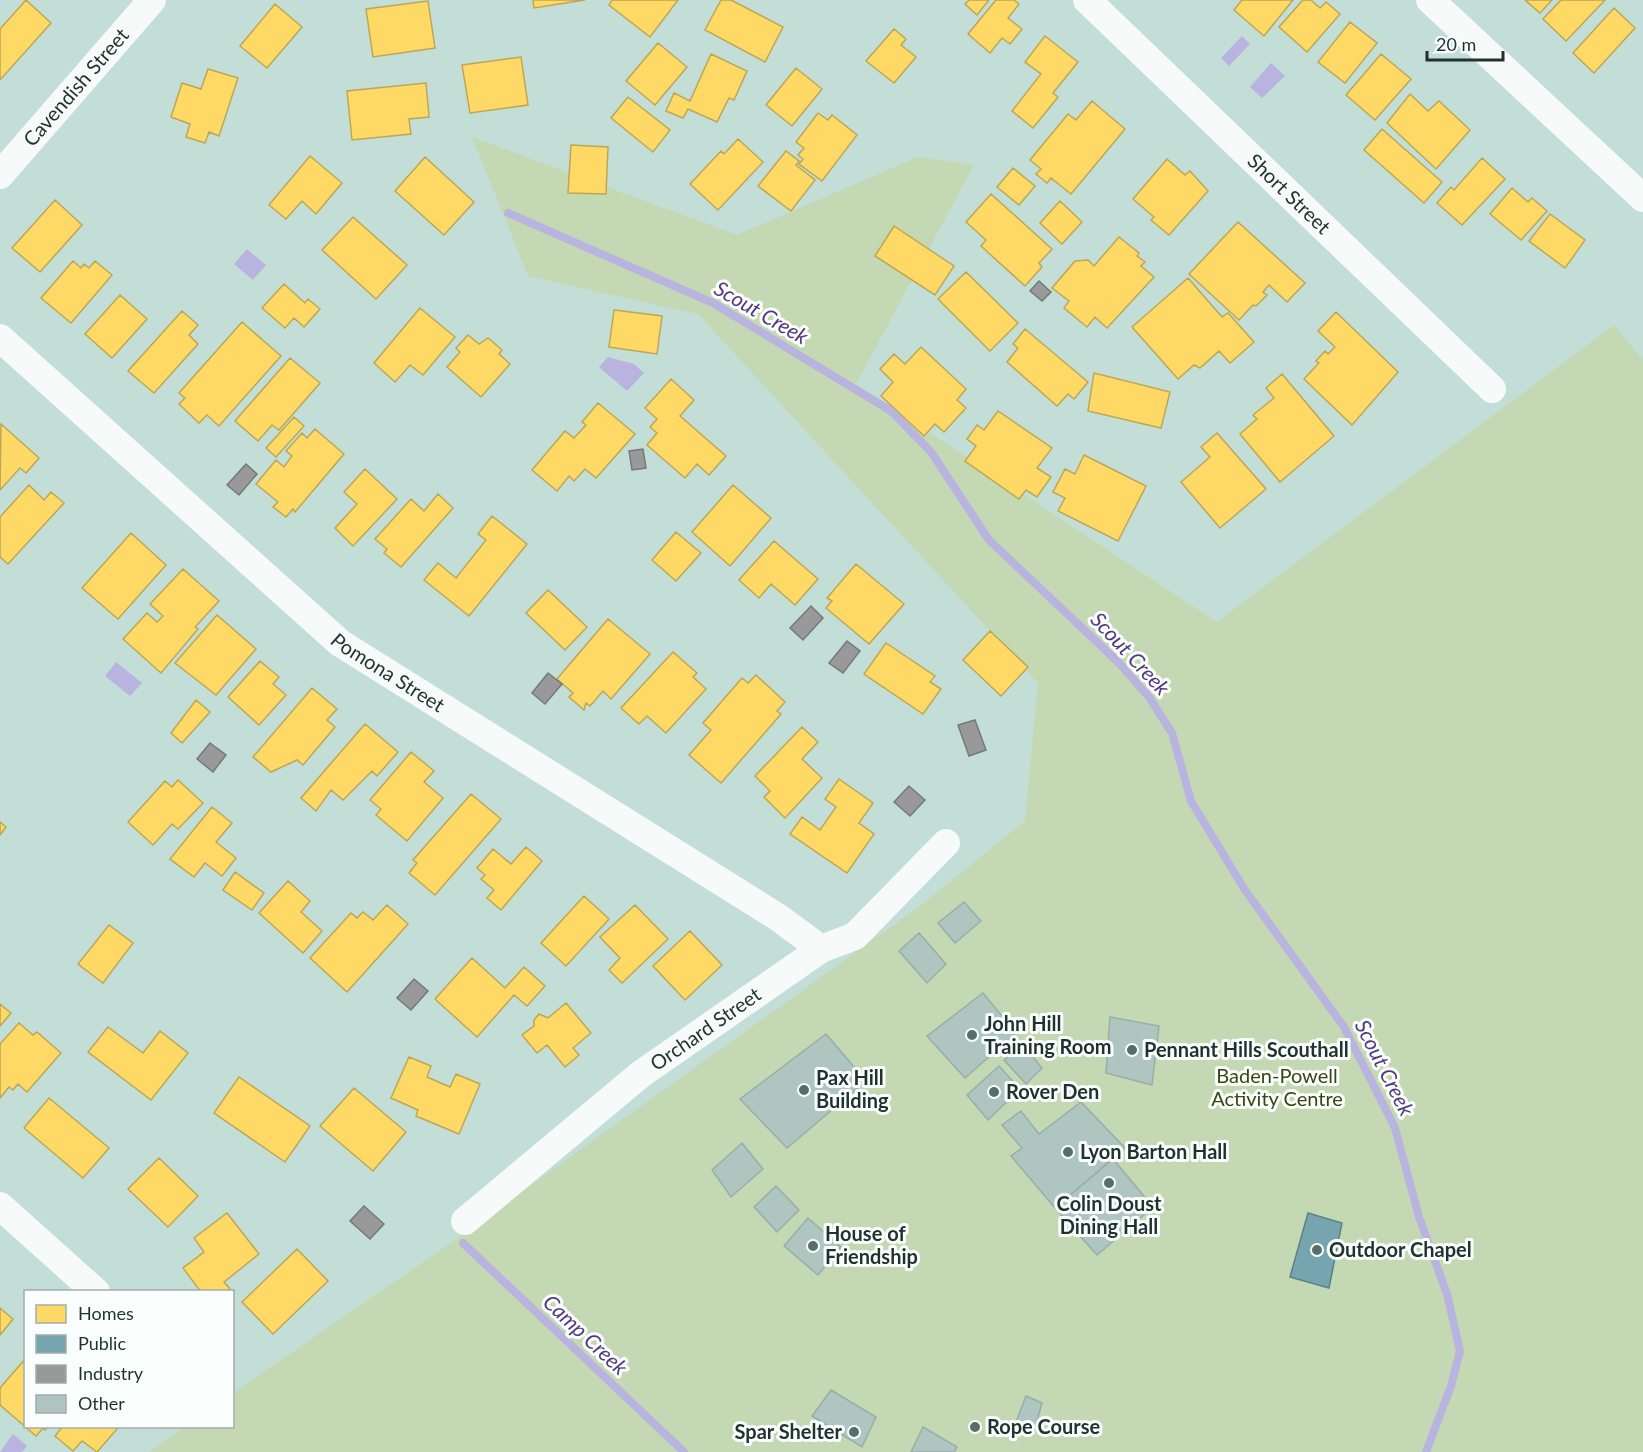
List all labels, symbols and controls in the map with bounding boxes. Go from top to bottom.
street label: Cavendish Street [18,23,133,151]
scale bar [1427,24,1504,62]
text: 20 m [1436,33,1476,55]
street label: Short Street [1243,148,1336,238]
water label: Scout Creek [710,275,814,349]
water label: Scout Creek [1086,606,1176,700]
street label: Pomona Street [326,628,449,717]
street label: Orchard Street [645,982,765,1075]
place label: John Hill Training Room [984,1011,1112,1058]
water label: Scout Creek [1351,1015,1421,1120]
marker: John Hill Training Room [965,1028,979,1042]
place label: Pennant Hills Scouthall [1144,1037,1349,1061]
marker: Pennant Hills Scouthall [1125,1043,1139,1057]
park label: Baden-Powell Activity Centre [1211,1063,1343,1110]
place label: Pax Hill Building [816,1065,889,1112]
place label: Rover Den [1006,1079,1099,1103]
marker: Pax Hill Building [797,1083,811,1097]
marker: Rover Den [987,1085,1001,1099]
place label: Lyon Barton Hall [1080,1139,1227,1163]
marker: Lyon Barton Hall [1061,1145,1075,1159]
marker: Colin Doust Dining Hall [1102,1176,1116,1190]
place label: Colin Doust Dining Hall [1057,1191,1162,1238]
place label: House of Friendship [825,1221,918,1268]
place label: Outdoor Chapel [1329,1237,1472,1261]
marker: House of Friendship [806,1239,820,1253]
marker: Outdoor Chapel [1310,1243,1324,1257]
water label: Camp Creek [539,1289,634,1380]
legend [24,1290,234,1428]
text: Homes [78,1302,134,1324]
text: Public [78,1332,126,1354]
text: Industry [78,1362,144,1384]
text: Other [78,1392,125,1414]
place label: Rope Course [987,1414,1101,1438]
place label: Spar Shelter [735,1419,843,1443]
marker: Rope Course [968,1420,982,1434]
marker: Spar Shelter [847,1425,861,1439]

